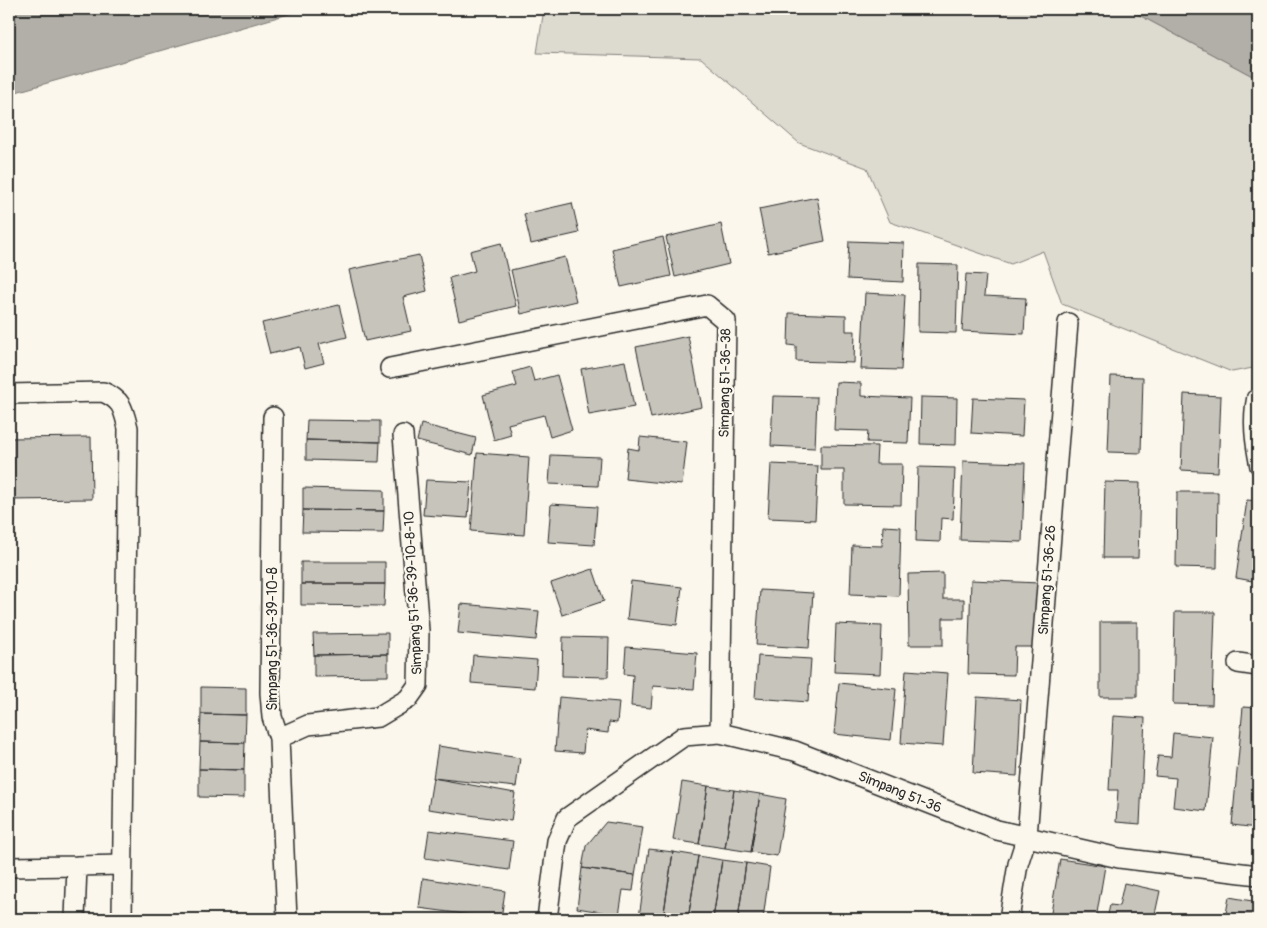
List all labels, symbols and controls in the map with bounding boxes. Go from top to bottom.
street label: Simpang 51-36-38 [716,328,734,438]
street label: Simpang 51-36-39-10-8-10 [400,510,426,676]
street label: Simpang 51-36-26 [1035,524,1059,636]
street label: Simpang 51-36-39-10-8 [264,567,281,711]
street label: Simpang 51-36 [856,768,944,816]

